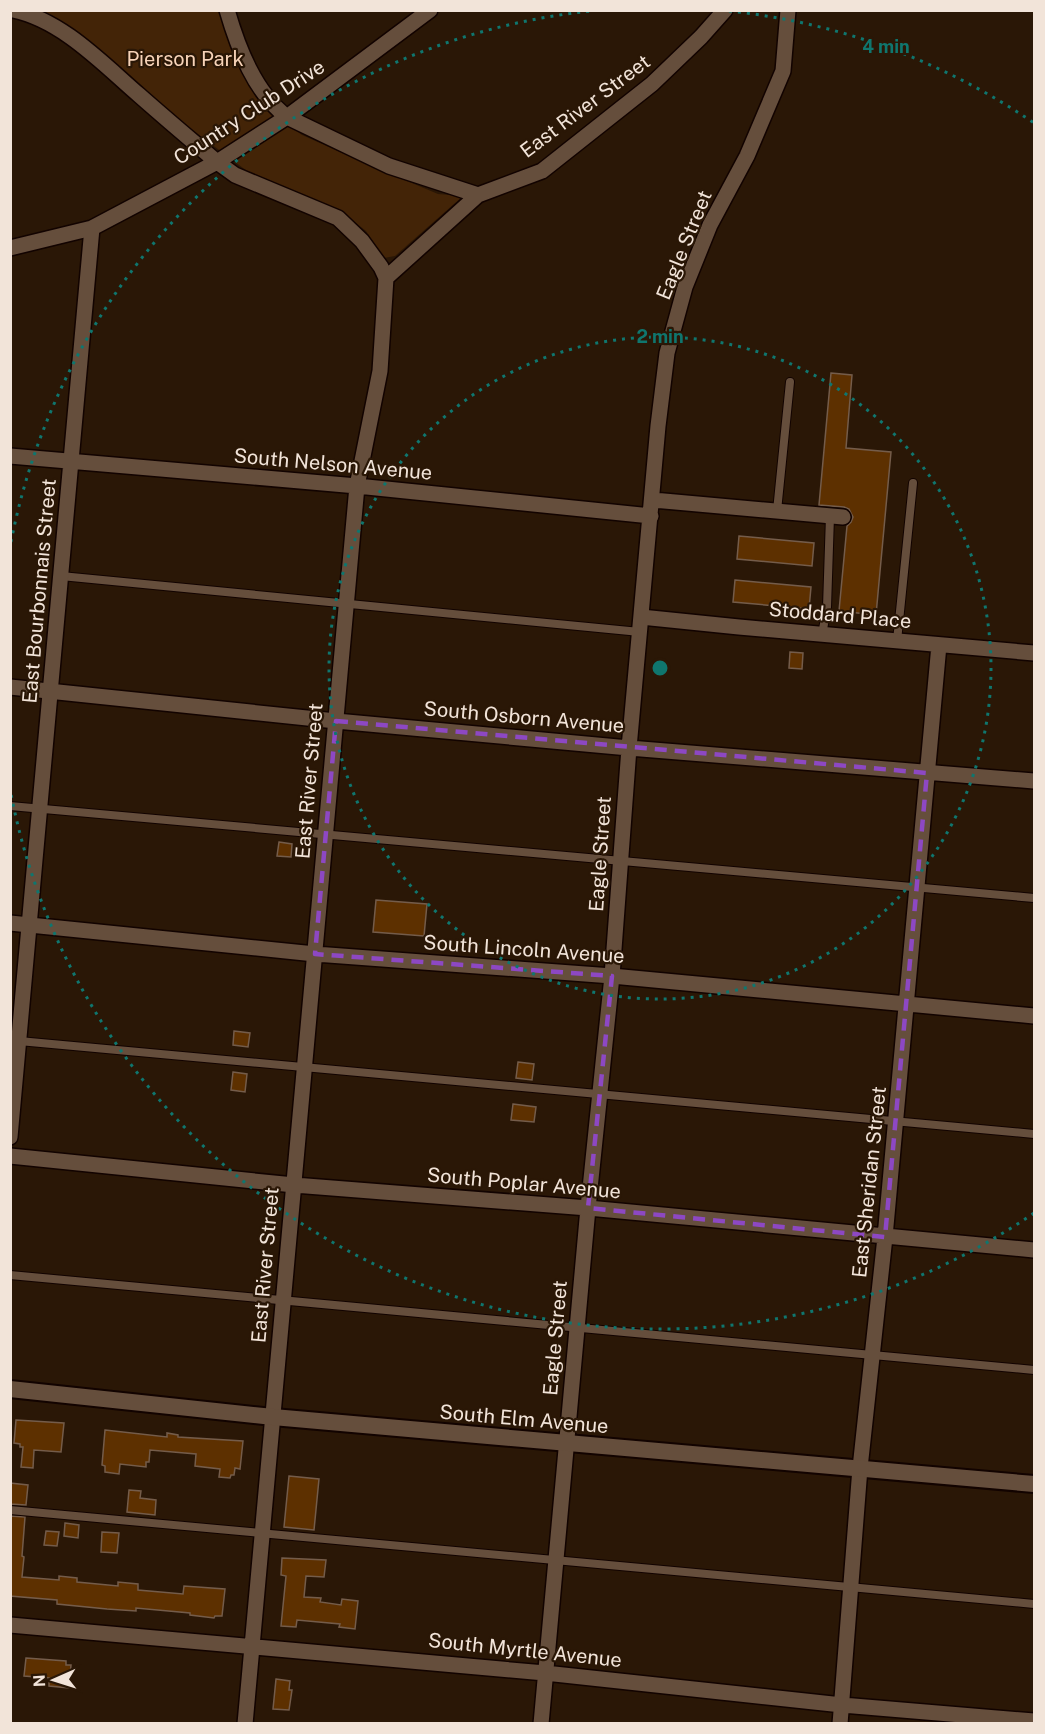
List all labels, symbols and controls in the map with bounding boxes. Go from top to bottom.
text: 4 min [862,36,910,57]
park label: Pierson Park [126,47,244,71]
street label: East River Street [515,49,655,163]
street label: Country Club Drive [169,54,329,170]
street label: Eagle Street [651,187,717,303]
text: 2 min [636,326,684,347]
street label: South Nelson Avenue [233,443,433,485]
street label: East Bourbonnais Street [17,478,61,704]
street label: Stoddard Place [768,597,912,633]
centre of rings [650,658,670,678]
street label: South Osborn Avenue [423,696,625,738]
street label: East River Street [290,702,328,860]
street label: Eagle Street [584,795,616,913]
street label: South Lincoln Avenue [423,930,625,968]
street label: East Sheridan Street [847,1085,891,1279]
street label: South Poplar Avenue [426,1163,622,1203]
street label: East River Street [246,1186,284,1344]
street label: Eagle Street [538,1279,572,1397]
street label: South Elm Avenue [439,1400,609,1438]
street label: South Myrtle Avenue [427,1628,623,1672]
north arrow [24,1650,84,1710]
text: N [30,1674,49,1688]

